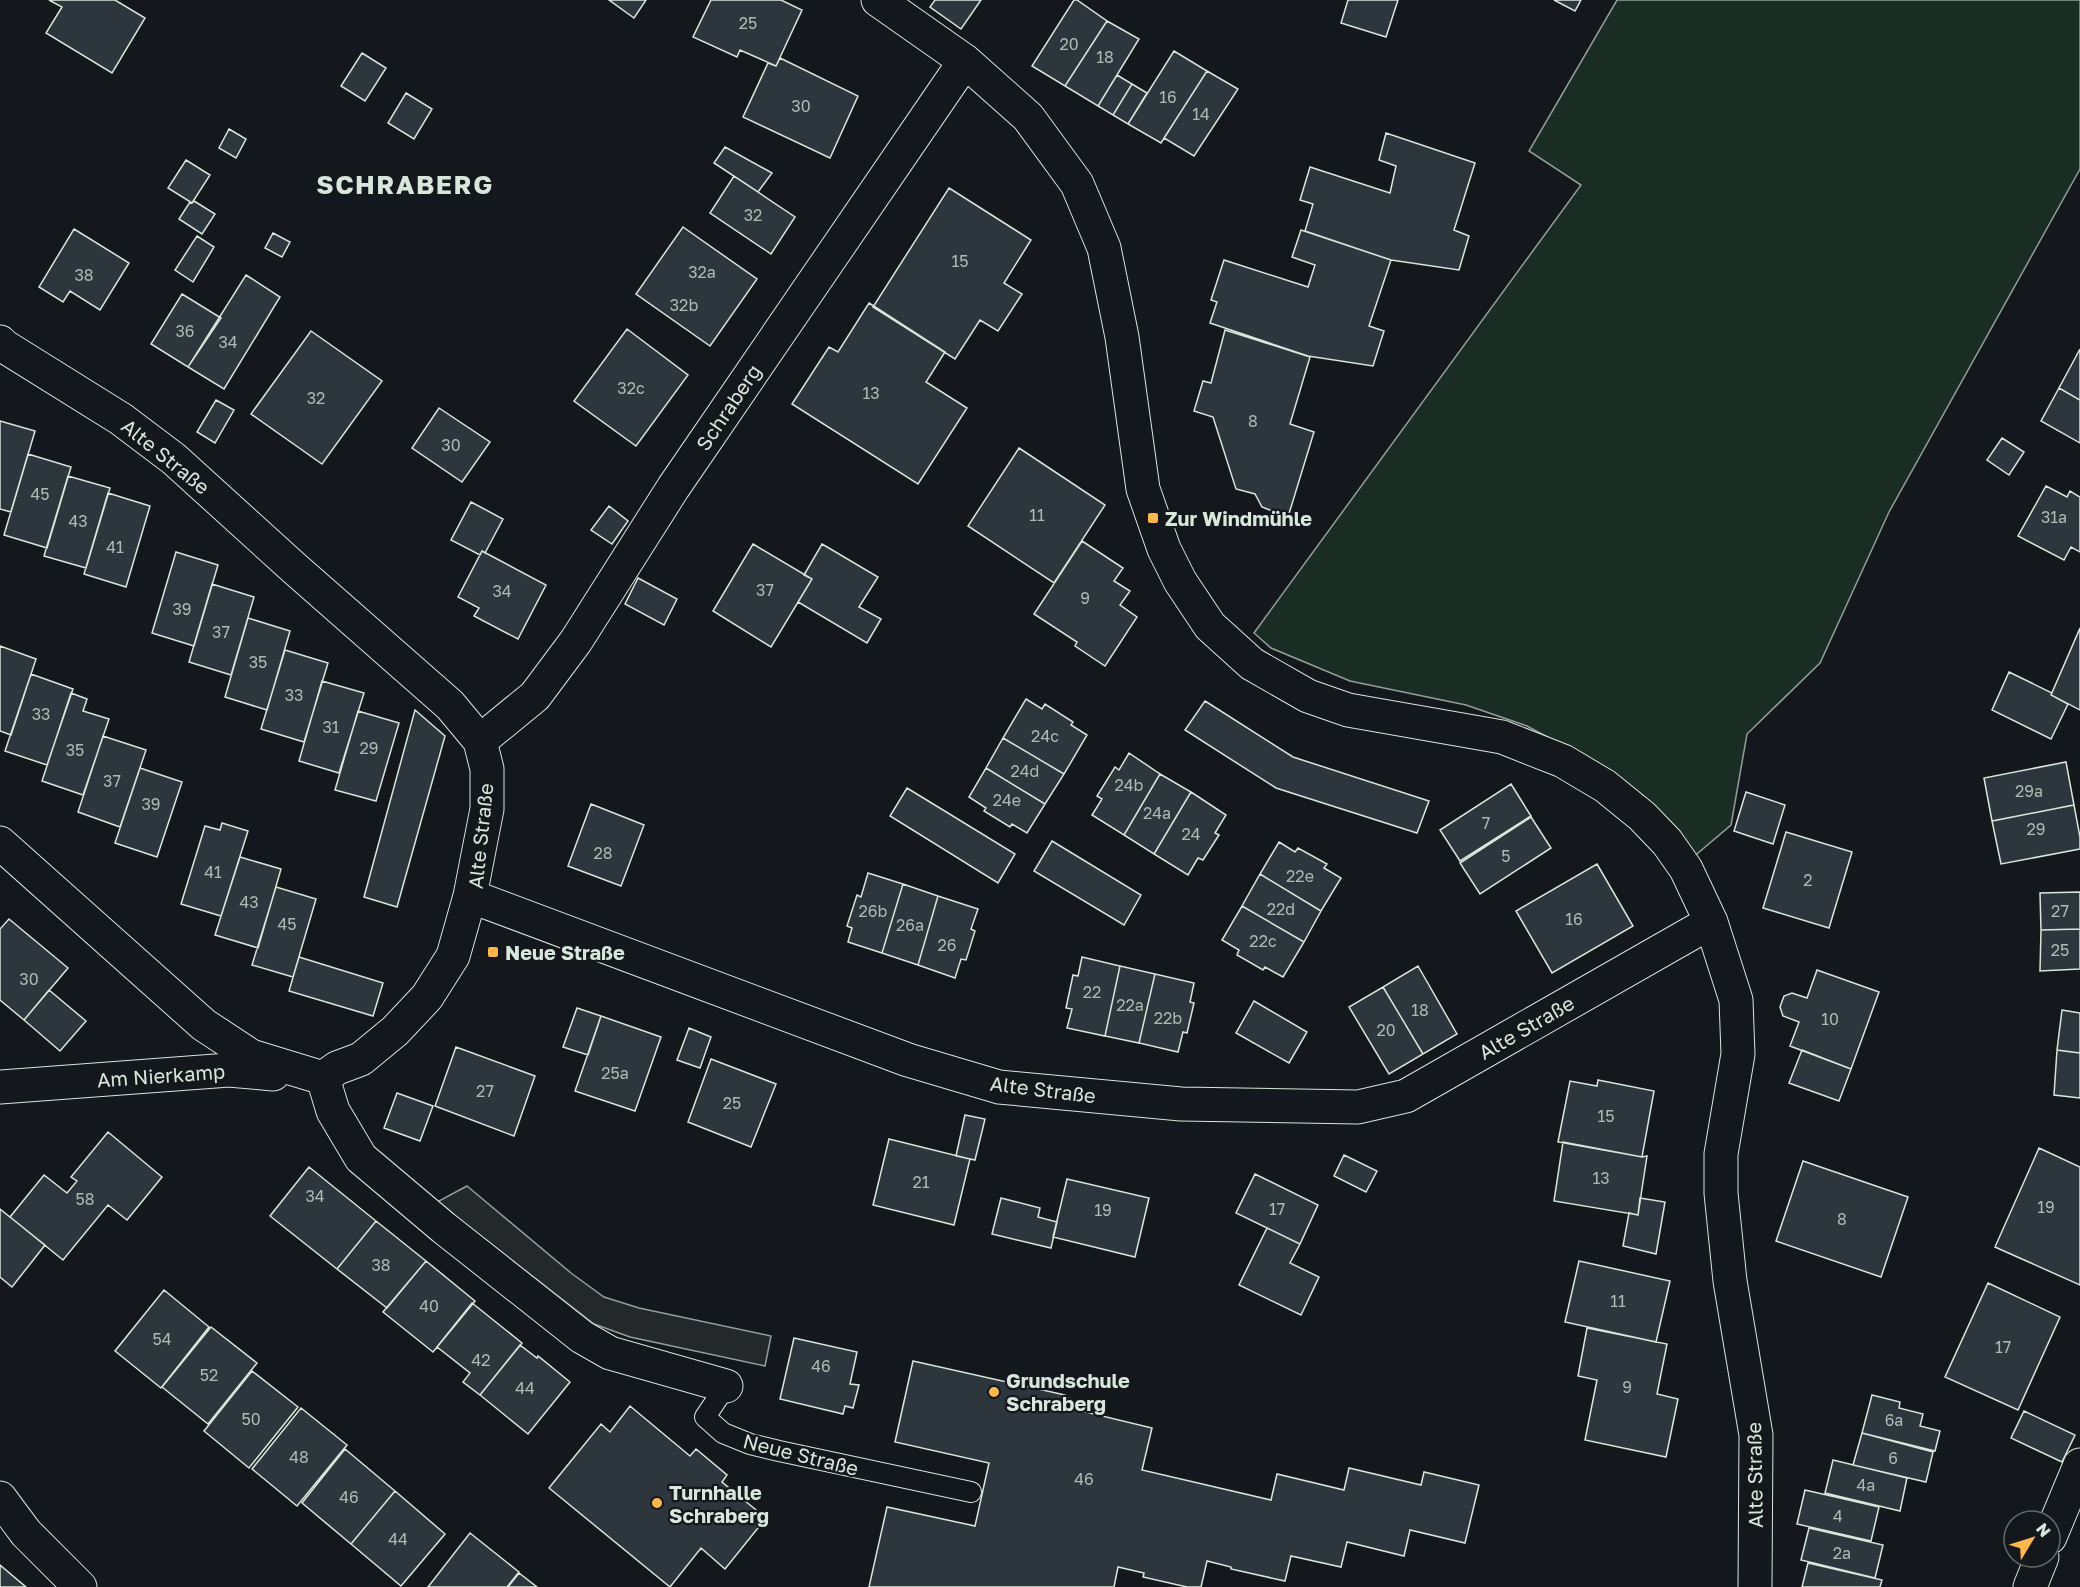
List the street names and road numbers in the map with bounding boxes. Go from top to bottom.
street label: Schraberg [690,359,766,455]
street label: Alte Straße [117,413,215,499]
street label: Alte Straße [463,782,497,890]
street label: Alte Straße [1474,990,1578,1064]
street label: Am Nierkamp [96,1059,226,1091]
street label: Alte Straße [989,1071,1097,1107]
street label: Alte Straße [1741,1422,1767,1528]
street label: Neue Straße [741,1428,861,1480]

